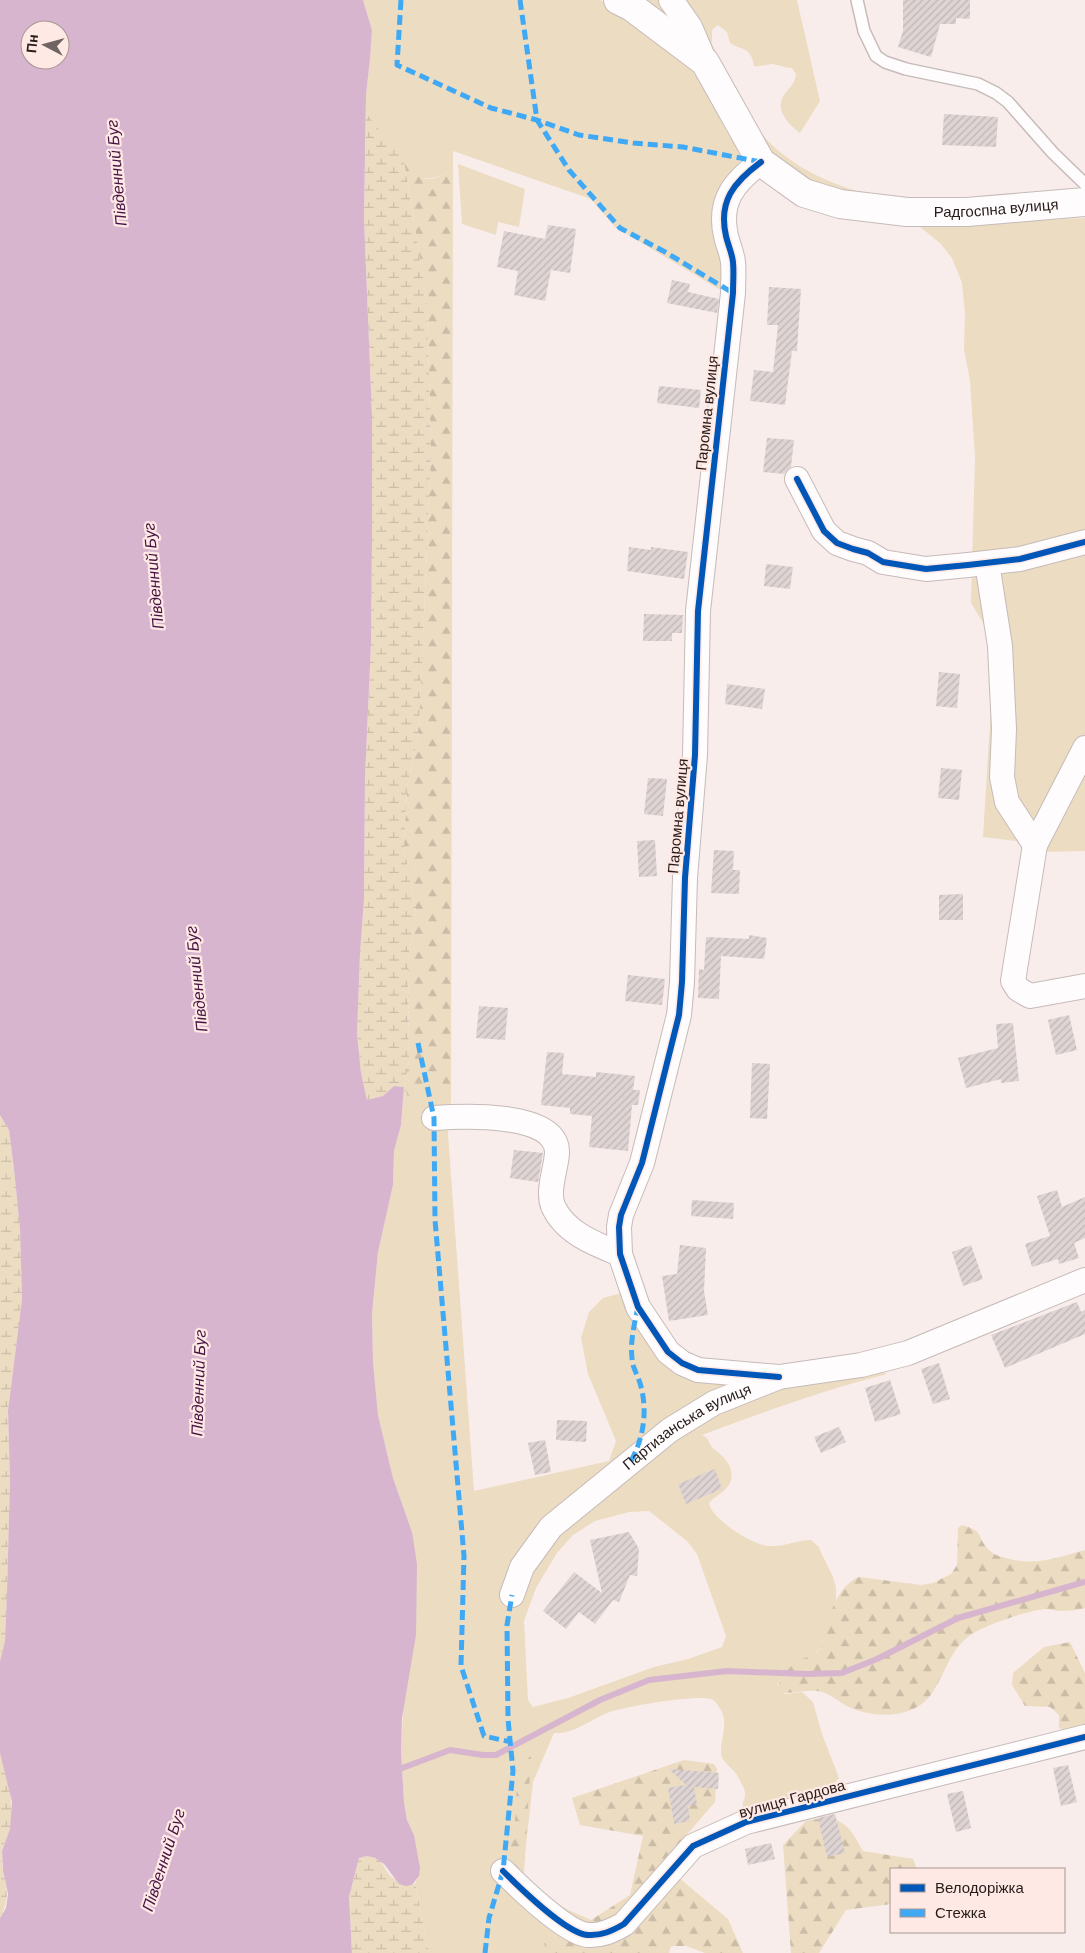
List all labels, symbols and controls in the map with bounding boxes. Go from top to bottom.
north arrow [20,20,70,70]
text: Пн [22,33,42,54]
water label: Південний Буг [101,119,132,227]
street label: Радгоспна вулиця [934,194,1059,222]
street label: Паромна вулиця [691,355,723,471]
water label: Південний Буг [138,522,169,630]
street label: Паромна вулиця [663,758,693,874]
water label: Південний Буг [180,925,213,1033]
water label: Південний Буг [186,1329,211,1437]
street label: Партизанська вулиця [619,1379,754,1475]
street label: вулиця Гардова [737,1775,848,1823]
water label: Південний Буг [137,1806,190,1914]
legend [890,1868,1065,1933]
text: Велодоріжка [935,1878,1024,1898]
text: Стежка [935,1903,987,1923]

